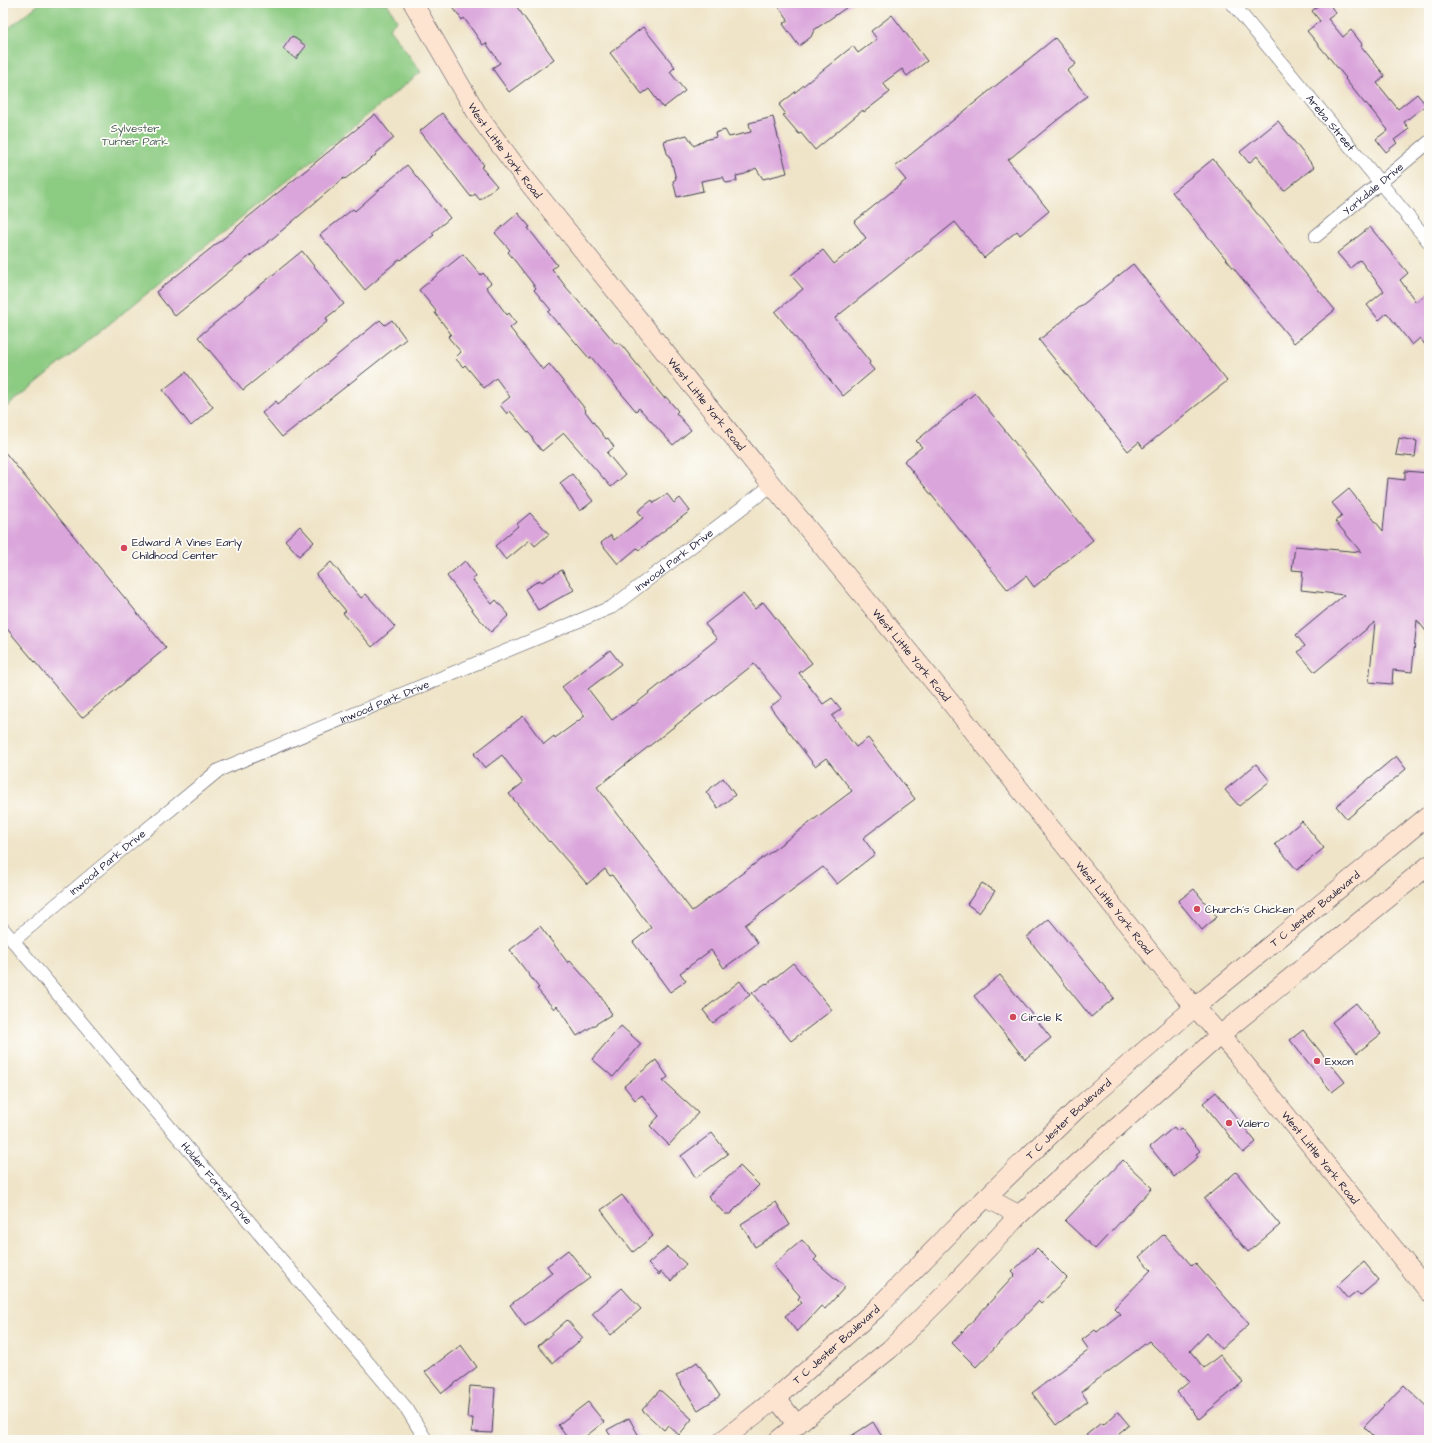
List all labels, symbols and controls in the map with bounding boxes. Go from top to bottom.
street label: Areba Street [1302,91,1358,155]
street label: West Little York Road [464,100,545,202]
park label: Sylvester Turner Park [102,121,168,149]
street label: Yorkdale Drive [1340,159,1407,219]
street label: West Little York Road [664,354,749,454]
street label: Inwood Park Drive [632,525,717,595]
place label: Edward A Vines Early Childhood Center [132,535,242,563]
marker: Edward A Vines Early Childhood Center [119,543,129,553]
street label: West Little York Road [869,606,954,705]
street label: Inwood Park Drive [338,677,432,727]
street label: Inwood Park Drive [66,826,149,899]
street label: West Little York Road [1072,858,1156,958]
street label: T C Jester Boulevard [1267,868,1363,950]
place label: Church's Chicken [1205,902,1295,917]
marker: Church's Chicken [1192,904,1202,914]
place label: Circle K [1021,1010,1063,1025]
marker: Circle K [1008,1012,1018,1022]
place label: Exxon [1325,1054,1354,1069]
marker: Exxon [1312,1056,1322,1066]
street label: T C Jester Boulevard [1023,1075,1115,1163]
street label: West Little York Road [1278,1108,1362,1208]
place label: Valero [1237,1116,1270,1131]
marker: Valero [1224,1118,1234,1128]
street label: Holder Forest Drive [177,1139,255,1228]
street label: T C Jester Boulevard [790,1302,883,1388]

